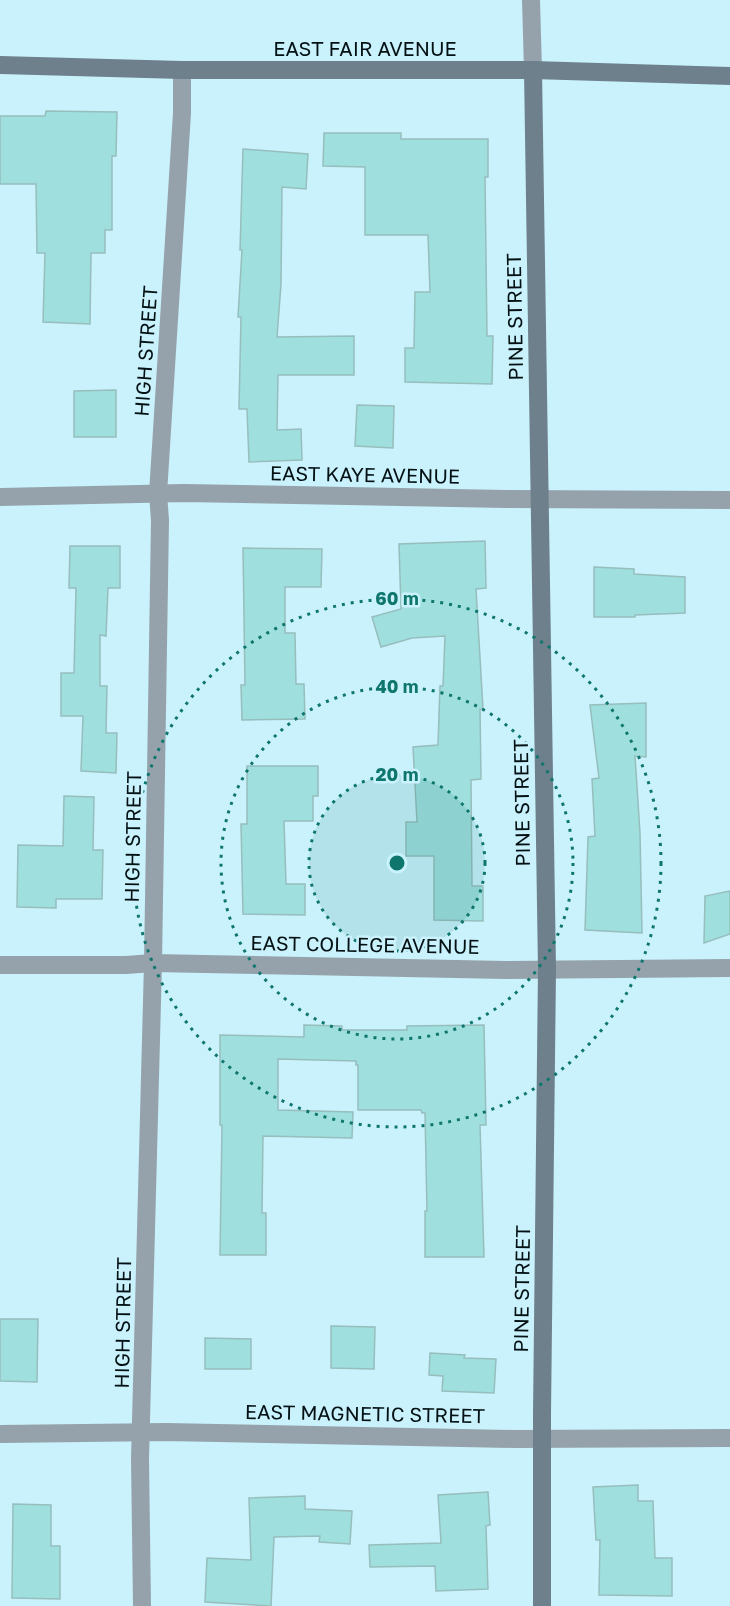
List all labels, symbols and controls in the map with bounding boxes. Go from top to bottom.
street label: EAST FAIR AVENUE [273,36,457,60]
street label: PINE STREET [501,253,527,381]
street label: HIGH STREET [128,285,162,417]
street label: EAST KAYE AVENUE [270,460,460,488]
text: 60 m [375,587,419,609]
text: 40 m [375,675,419,697]
street label: PINE STREET [508,739,534,867]
text: 20 m [376,763,418,785]
street label: HIGH STREET [119,771,145,903]
centre of rings [387,853,407,873]
street label: EAST COLLEGE AVENUE [250,930,480,958]
street label: PINE STREET [508,1225,534,1353]
street label: HIGH STREET [109,1257,135,1389]
street label: EAST MAGNETIC STREET [245,1399,485,1427]

